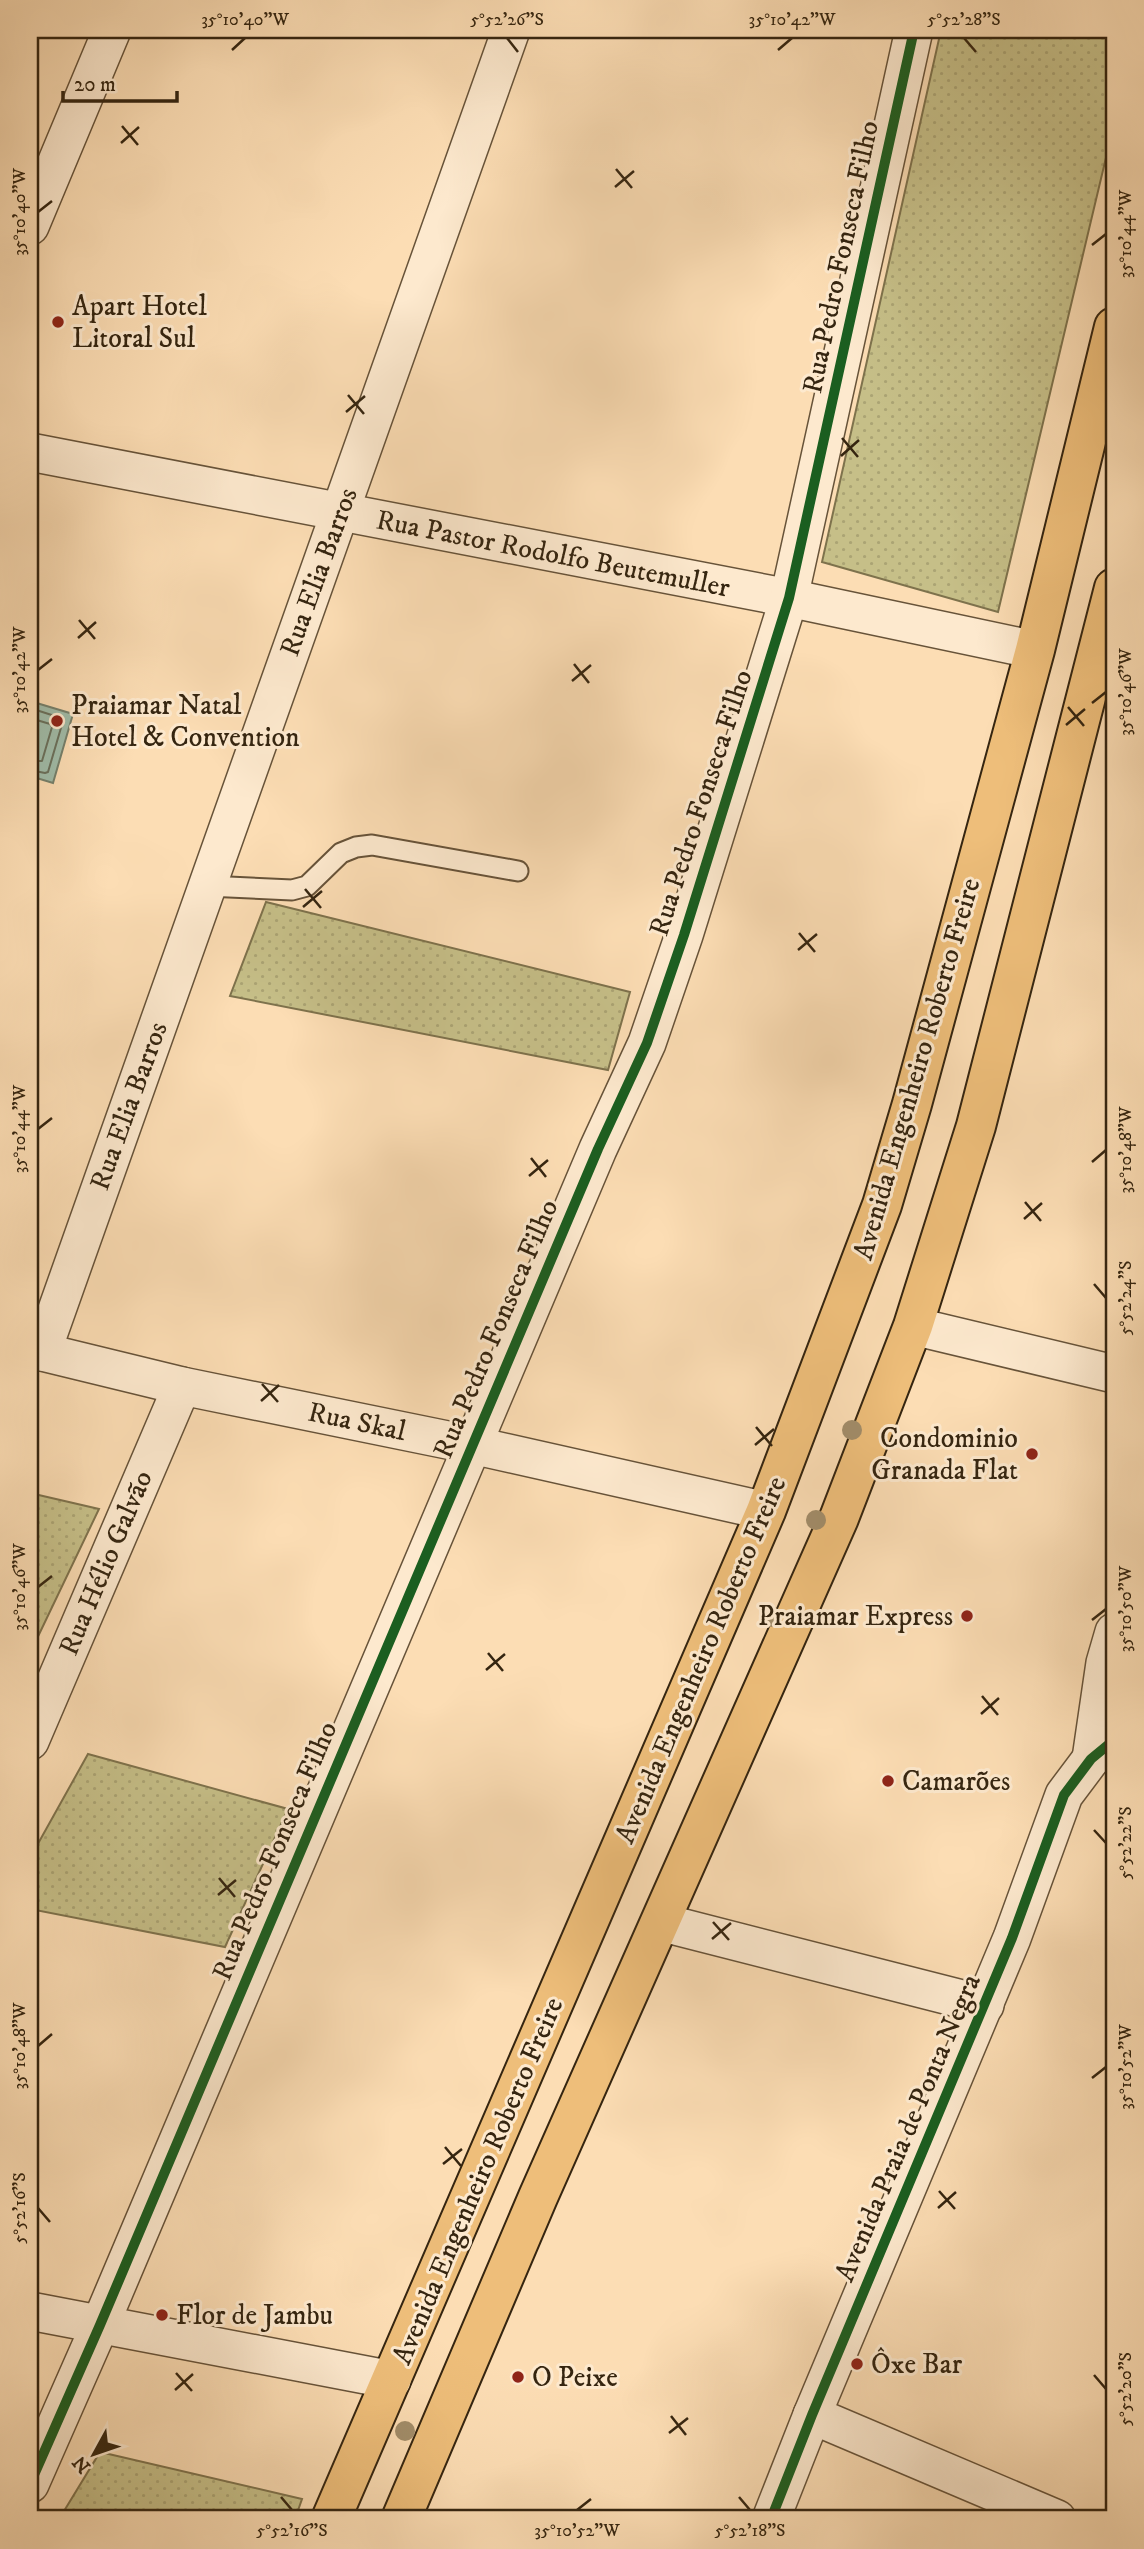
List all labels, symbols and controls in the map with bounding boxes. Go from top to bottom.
text: 35°10'40"W [201,9,289,31]
text: 5°52'26"S [470,9,544,31]
text: 35°10'42"W [749,9,836,31]
text: 5°52'28"S [927,9,1001,31]
scale bar [63,60,177,104]
text: 20 m [74,72,116,98]
street label: Rua Pedro Fonseca Filho [795,117,887,397]
text: 35°10'40"W [9,168,31,256]
text: 35°10'44"W [1115,189,1137,278]
place label: Apart Hotel Litoral Sul [72,289,207,356]
marker: Apart Hotel Litoral Sul [50,314,66,330]
street label: Rua Elia Barros [272,483,366,661]
street label: Rua Pastor Rodolfo Beutemuller [373,503,733,606]
text: 35°10'42"W [9,626,31,713]
text: 35°10'46"W [1115,648,1137,736]
street label: Rua Pedro Fonseca Filho [641,665,761,941]
place label: Praiamar Natal Hotel & Convention [71,688,300,755]
marker: Praiamar Natal Hotel & Convention [49,713,65,729]
street label: Avenida Engenheiro Roberto Freire [846,874,988,1264]
street label: Rua Elia Barros [82,1017,176,1195]
text: 35°10'44"W [9,1084,31,1173]
text: 35°10'48"W [1115,1106,1137,1194]
street label: Rua Pedro Fonseca Filho [426,1194,566,1464]
text: 5°52'24"S [1115,1261,1137,1335]
street label: Rua Skal [305,1395,410,1450]
place label: Condominio Granada Flat [871,1421,1018,1488]
marker: Condominio Granada Flat [1024,1446,1040,1462]
street label: Rua Hélio Galvão [51,1465,161,1661]
street label: Avenida Engenheiro Roberto Freire [608,1471,794,1849]
text: 35°10'46"W [9,1543,31,1631]
text: 35°10'50"W [1115,1565,1137,1652]
place label: Praiamar Express [758,1599,953,1634]
marker: Praiamar Express [959,1608,975,1624]
street label: Rua Pedro Fonseca Filho [205,1716,345,1986]
place label: Camarões [902,1764,1010,1799]
marker: Camarões [880,1773,896,1789]
text: 5°52'22"S [1115,1806,1137,1880]
street label: Avenida Praia de Ponta Negra [827,1969,989,2287]
street label: Avenida Engenheiro Roberto Freire [385,1992,571,2370]
text: 35°10'48"W [9,2002,31,2090]
text: 35°10'52"W [1115,2024,1137,2110]
text: 5°52'16"S [9,2172,31,2244]
place label: Flor de Jambu [176,2298,333,2333]
marker: Flor de Jambu [154,2307,170,2323]
place label: Ôxe Bar [871,2347,963,2382]
text: 5°52'20"S [1115,2352,1137,2426]
marker: Ôxe Bar [849,2356,865,2372]
place label: O Peixe [532,2360,618,2395]
marker: O Peixe [510,2369,526,2385]
north arrow [60,2420,130,2490]
text: N [68,2450,96,2477]
text: 5°52'16"S [256,2520,328,2542]
text: 35°10'52"W [534,2520,620,2542]
text: 5°52'18"S [714,2520,786,2542]

